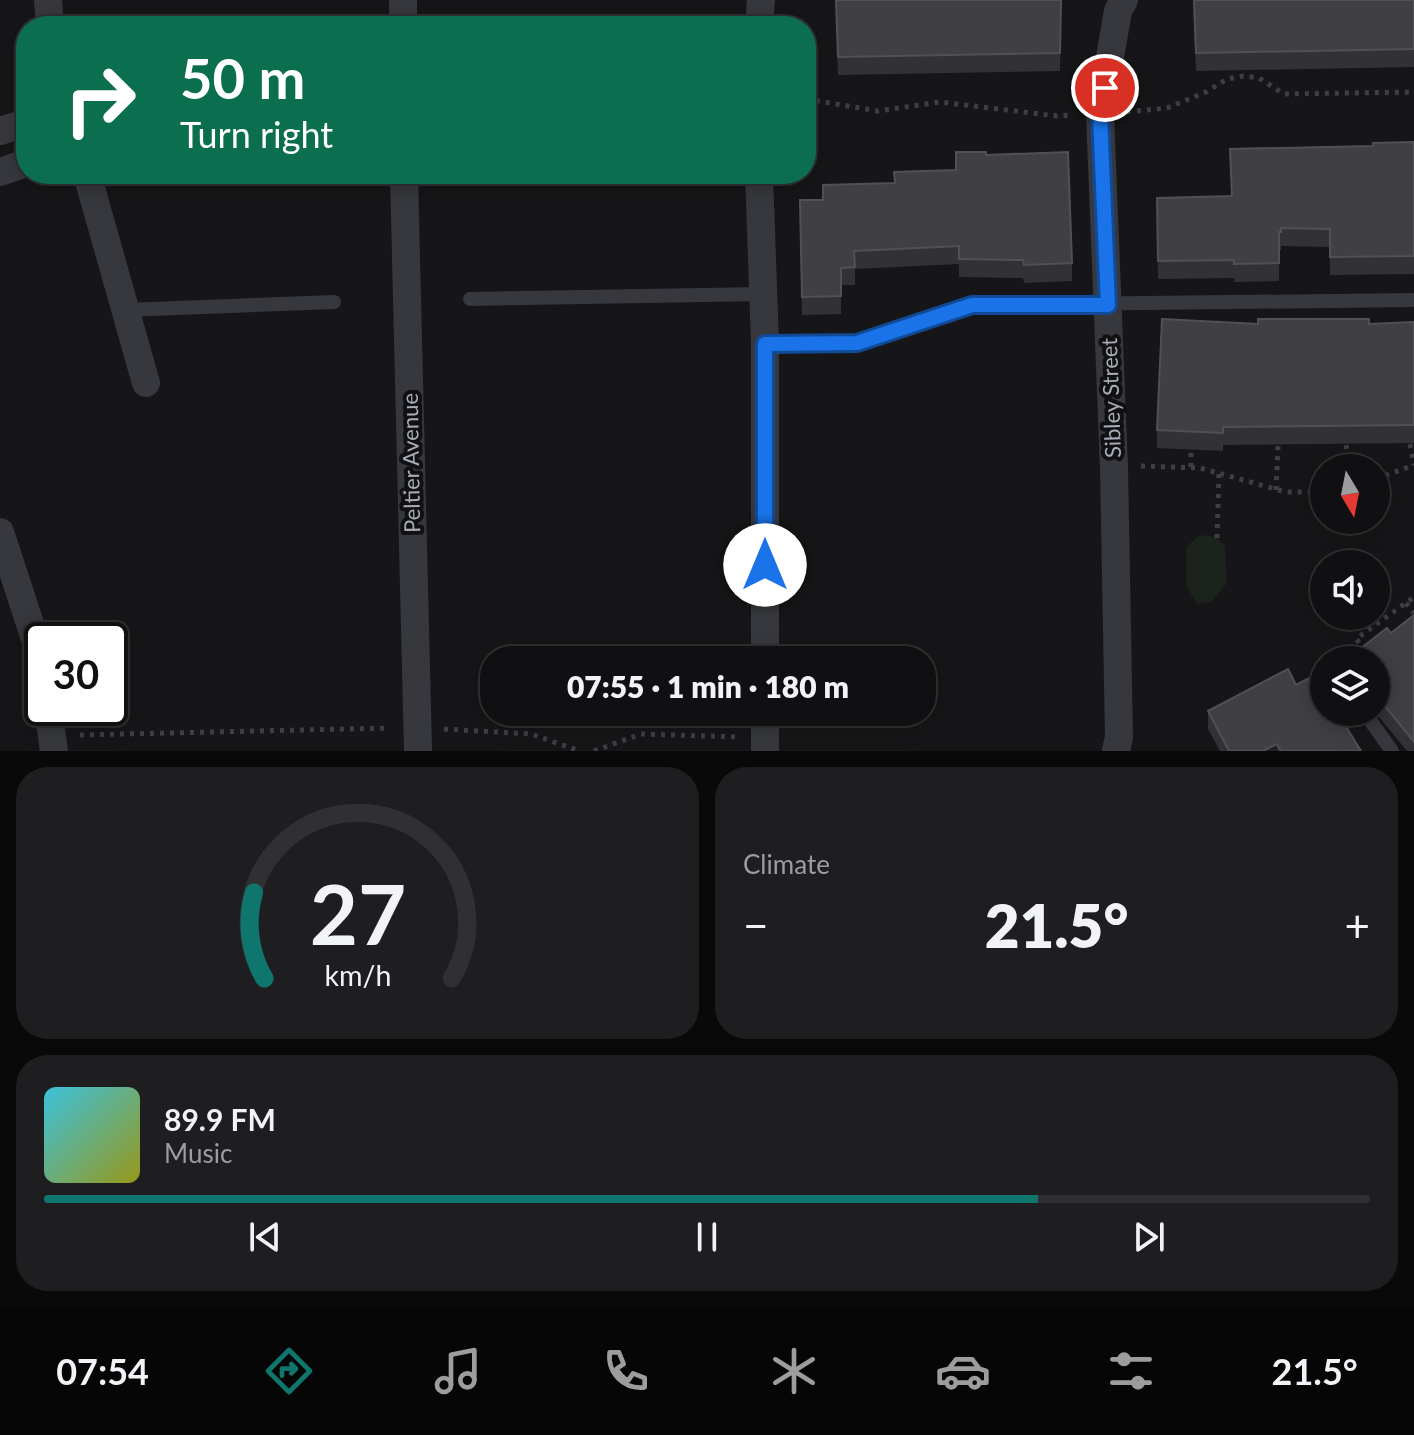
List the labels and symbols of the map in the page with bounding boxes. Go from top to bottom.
pin [1071,54,1139,122]
street label: Sibley Street [1095,337,1126,459]
street label: Peltier Avenue [396,393,425,533]
north arrow [1310,454,1390,534]
position arrow [723,523,807,607]
speed limit sign: 30 [24,622,128,726]

